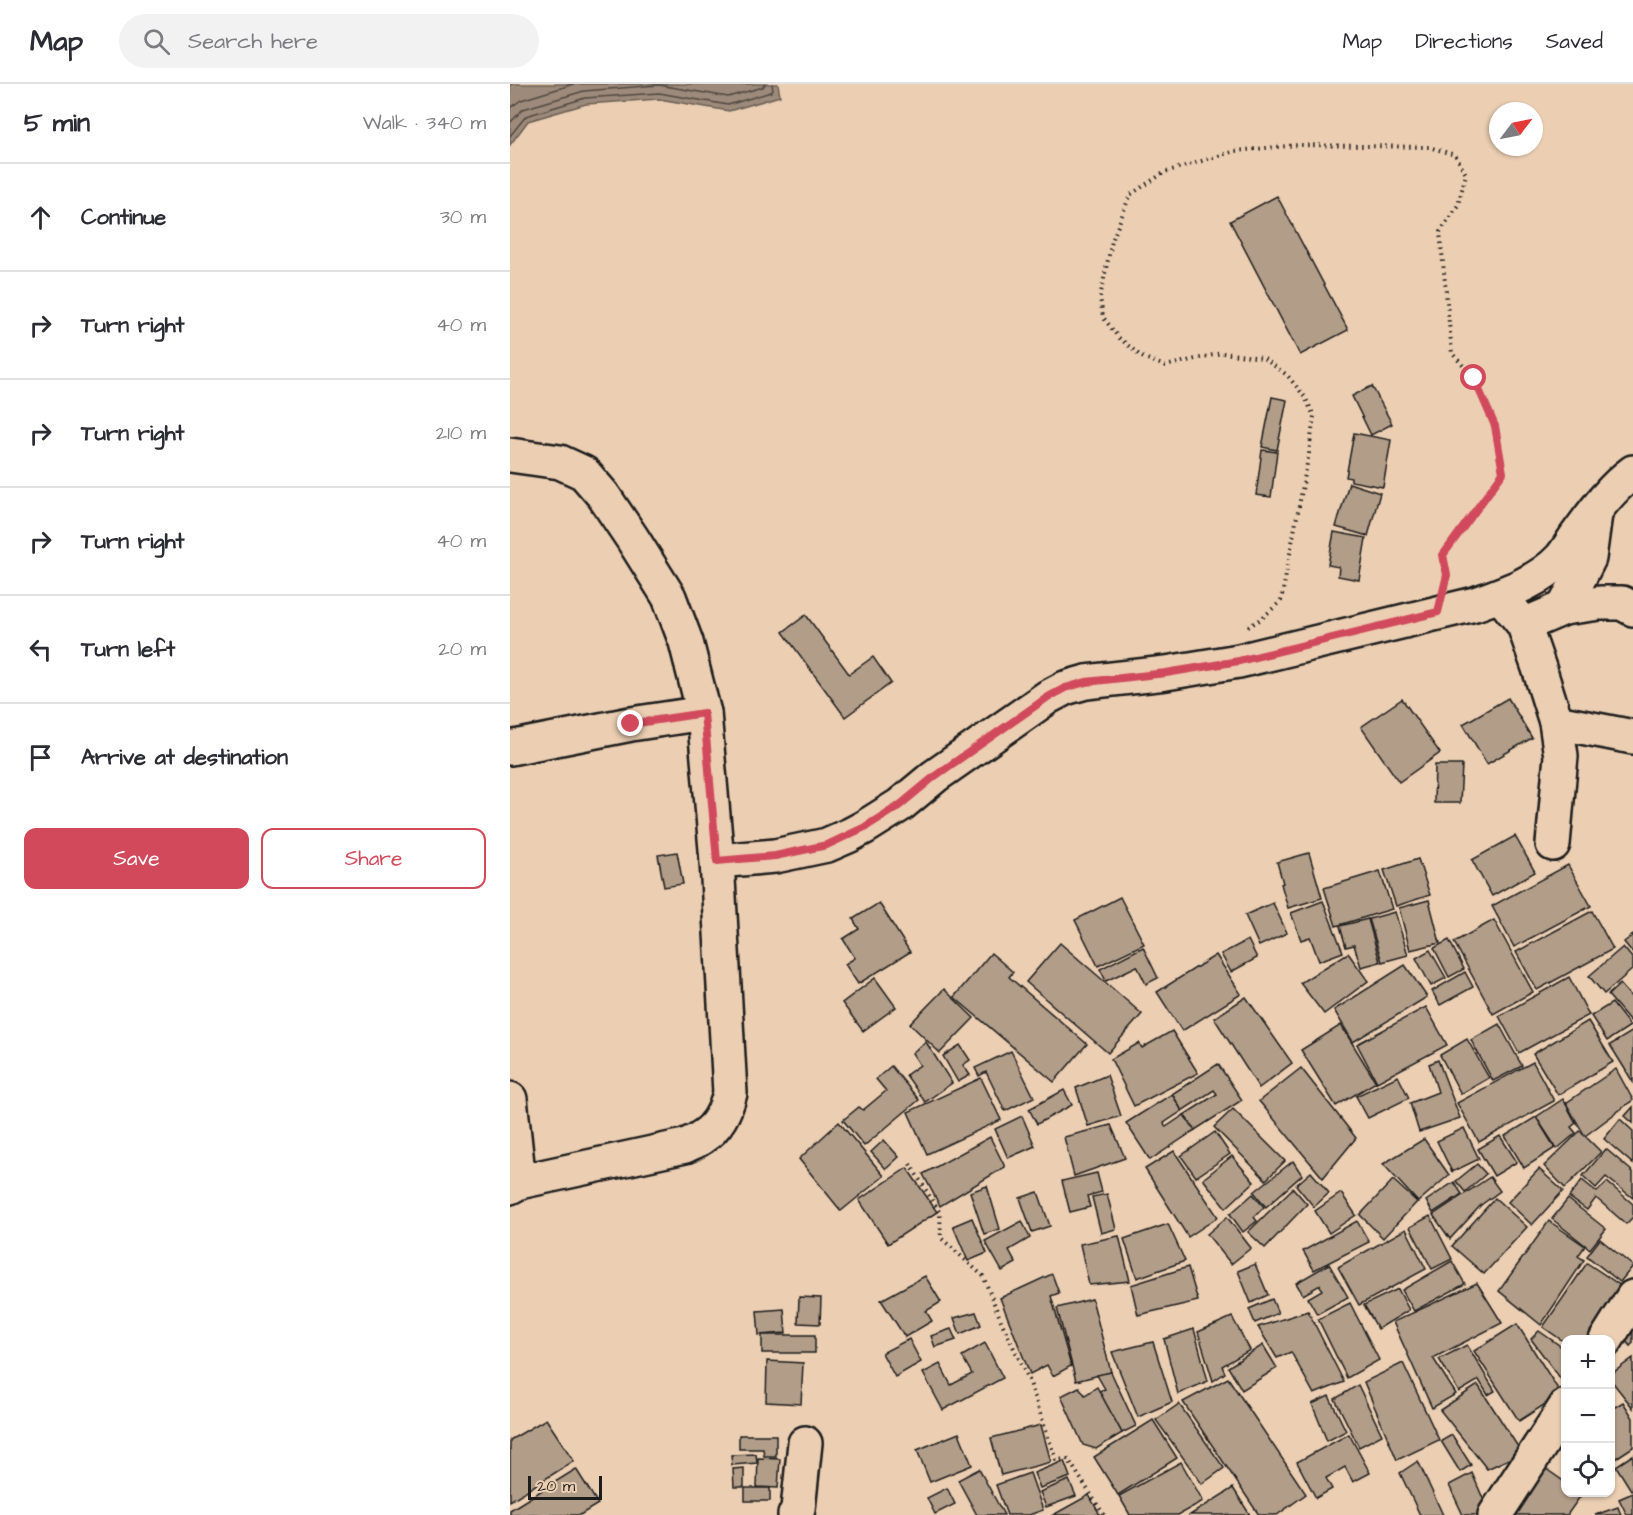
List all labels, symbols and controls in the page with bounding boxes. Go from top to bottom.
search box [119,14,539,68]
text: Map [30,22,83,61]
icon: search [140,25,173,58]
text: Search here [188,26,318,57]
text: Map [1342,27,1382,56]
text: Directions [1415,27,1513,56]
text: Saved [1546,27,1603,56]
north arrow [1489,102,1543,156]
text: 5 min [24,105,90,141]
text: Walk · 340 m [363,109,486,137]
icon: ahead [24,201,57,234]
text: Continue [81,202,166,233]
text: 30 m [440,203,486,231]
icon: right [24,309,57,342]
text: Turn right [81,310,184,341]
text: 40 m [436,311,486,339]
route start [1460,364,1486,390]
icon: right [24,417,57,450]
text: Turn right [81,418,184,449]
text: 210 m [436,419,486,447]
icon: right [24,525,57,558]
text: Turn right [81,526,184,557]
text: 40 m [436,527,486,555]
icon: left [24,633,57,666]
text: Turn left [81,634,175,665]
text: 20 m [438,635,486,663]
route end [617,710,643,736]
icon: arrive [24,741,57,774]
text: Arrive at destination [81,742,288,773]
button: Save [24,828,249,889]
button: Share [261,828,486,889]
map controls [1561,1335,1615,1497]
button: + [1561,1335,1615,1389]
button: − [1561,1389,1615,1443]
button: locate [1561,1443,1615,1497]
scale bar [528,1473,602,1500]
text: 20 m [537,1475,575,1497]

